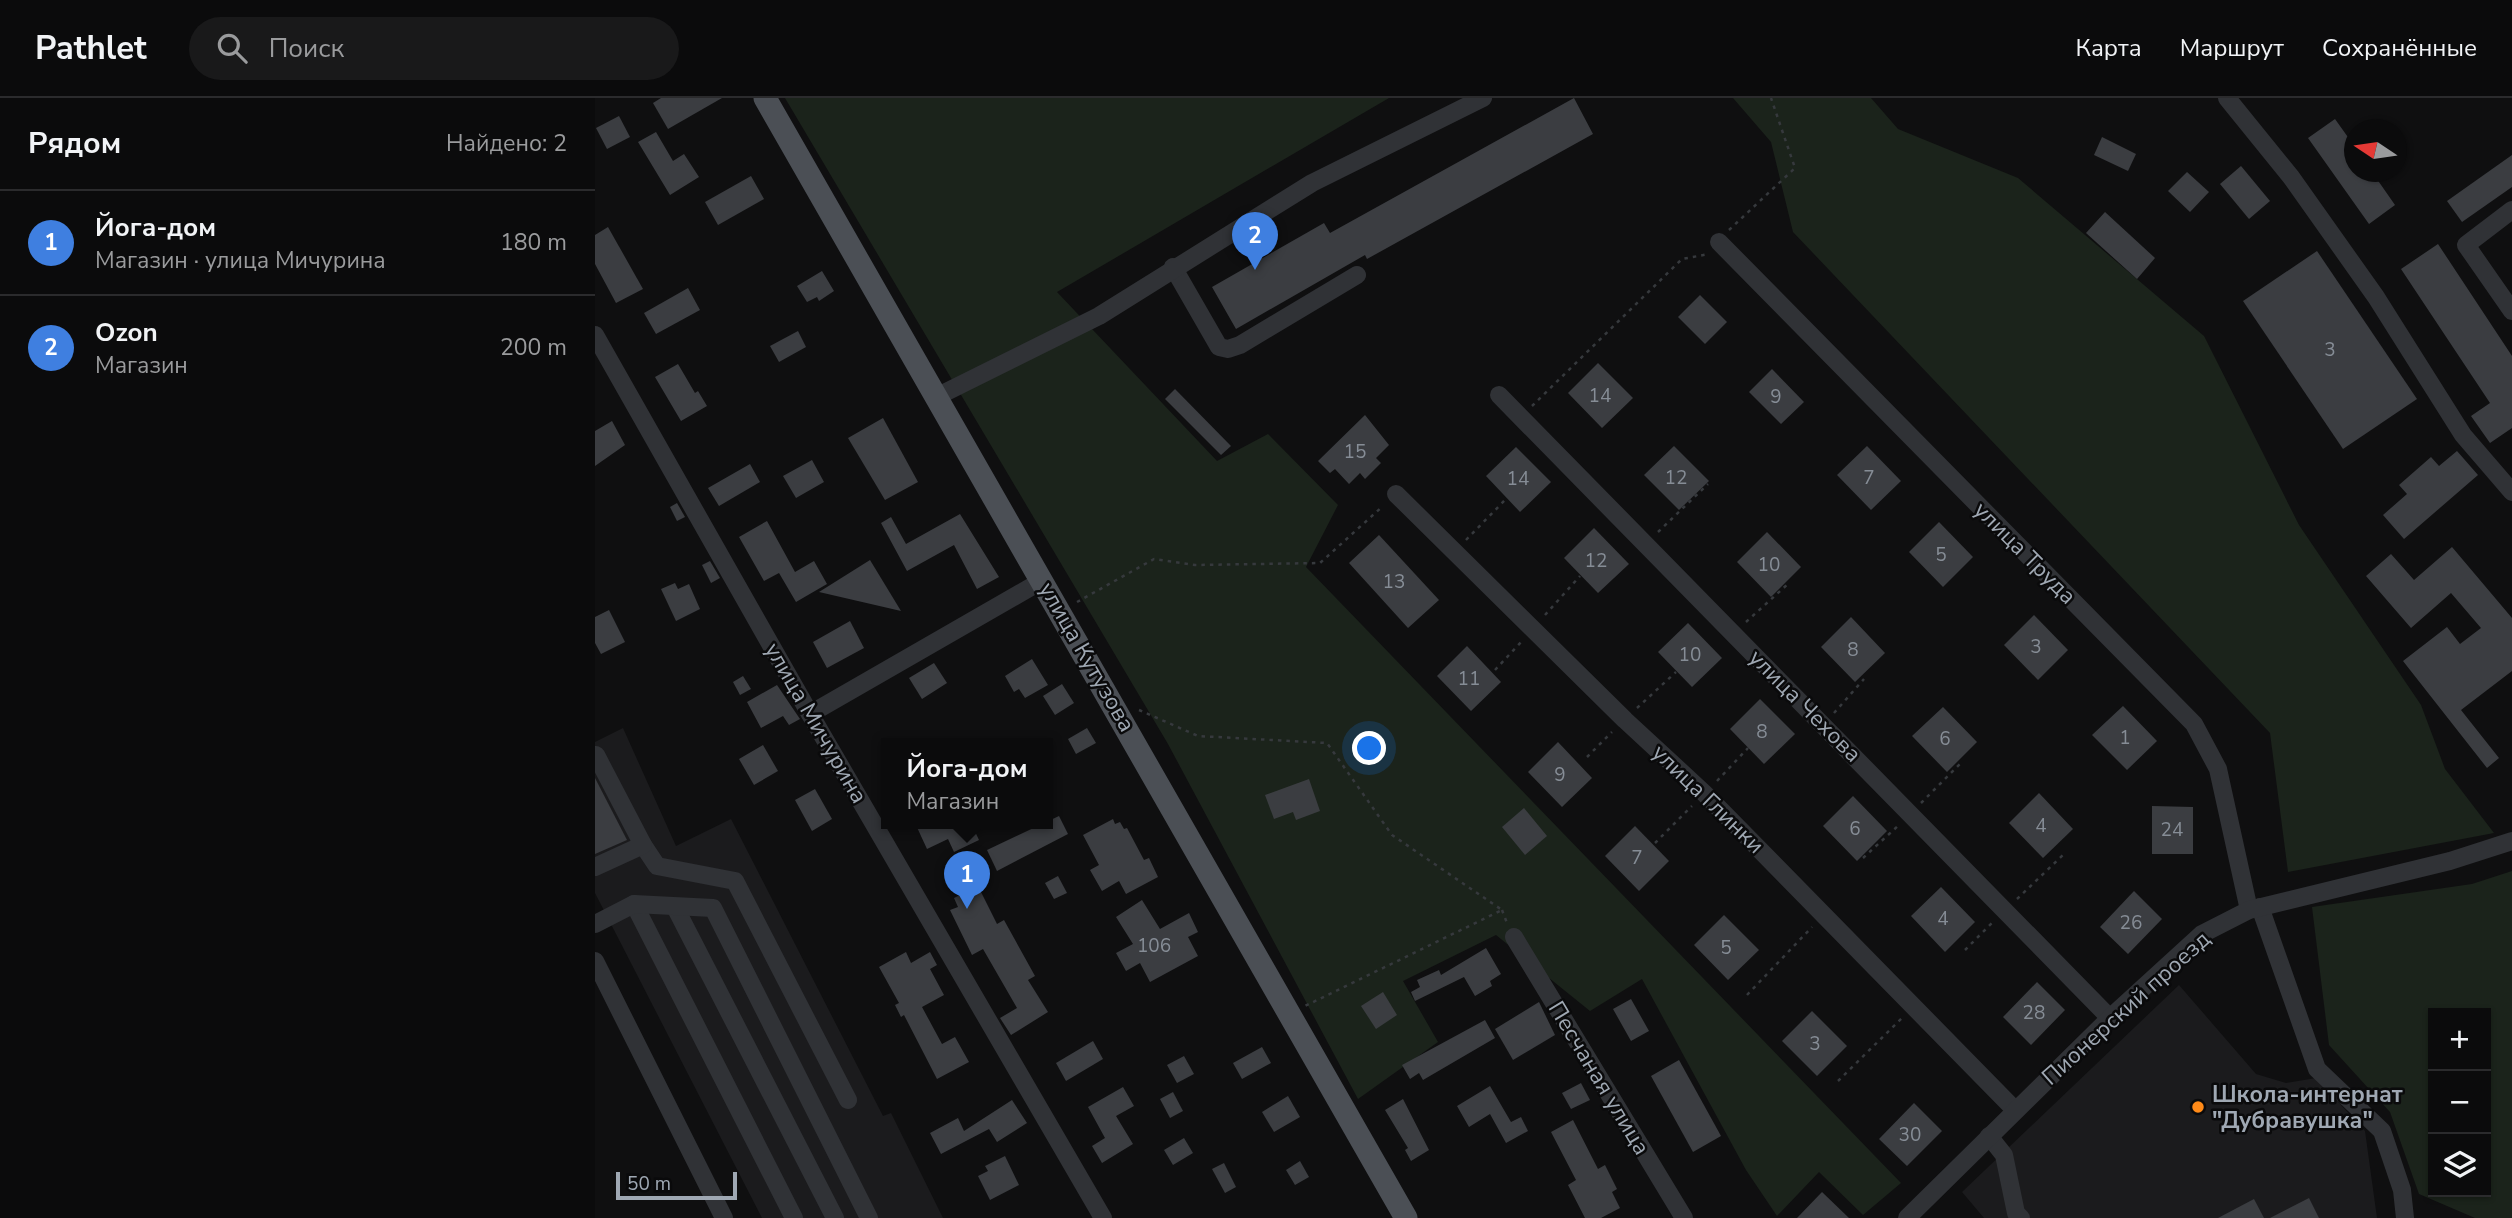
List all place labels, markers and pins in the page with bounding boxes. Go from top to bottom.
pin: 2 [1232,212,1278,270]
pin: 1 [944,851,990,909]
place label: Школа-интернат "Дубравушка" [2212,1079,2403,1136]
marker: Школа-интернат "Дубравушка" [2190,1099,2206,1115]

